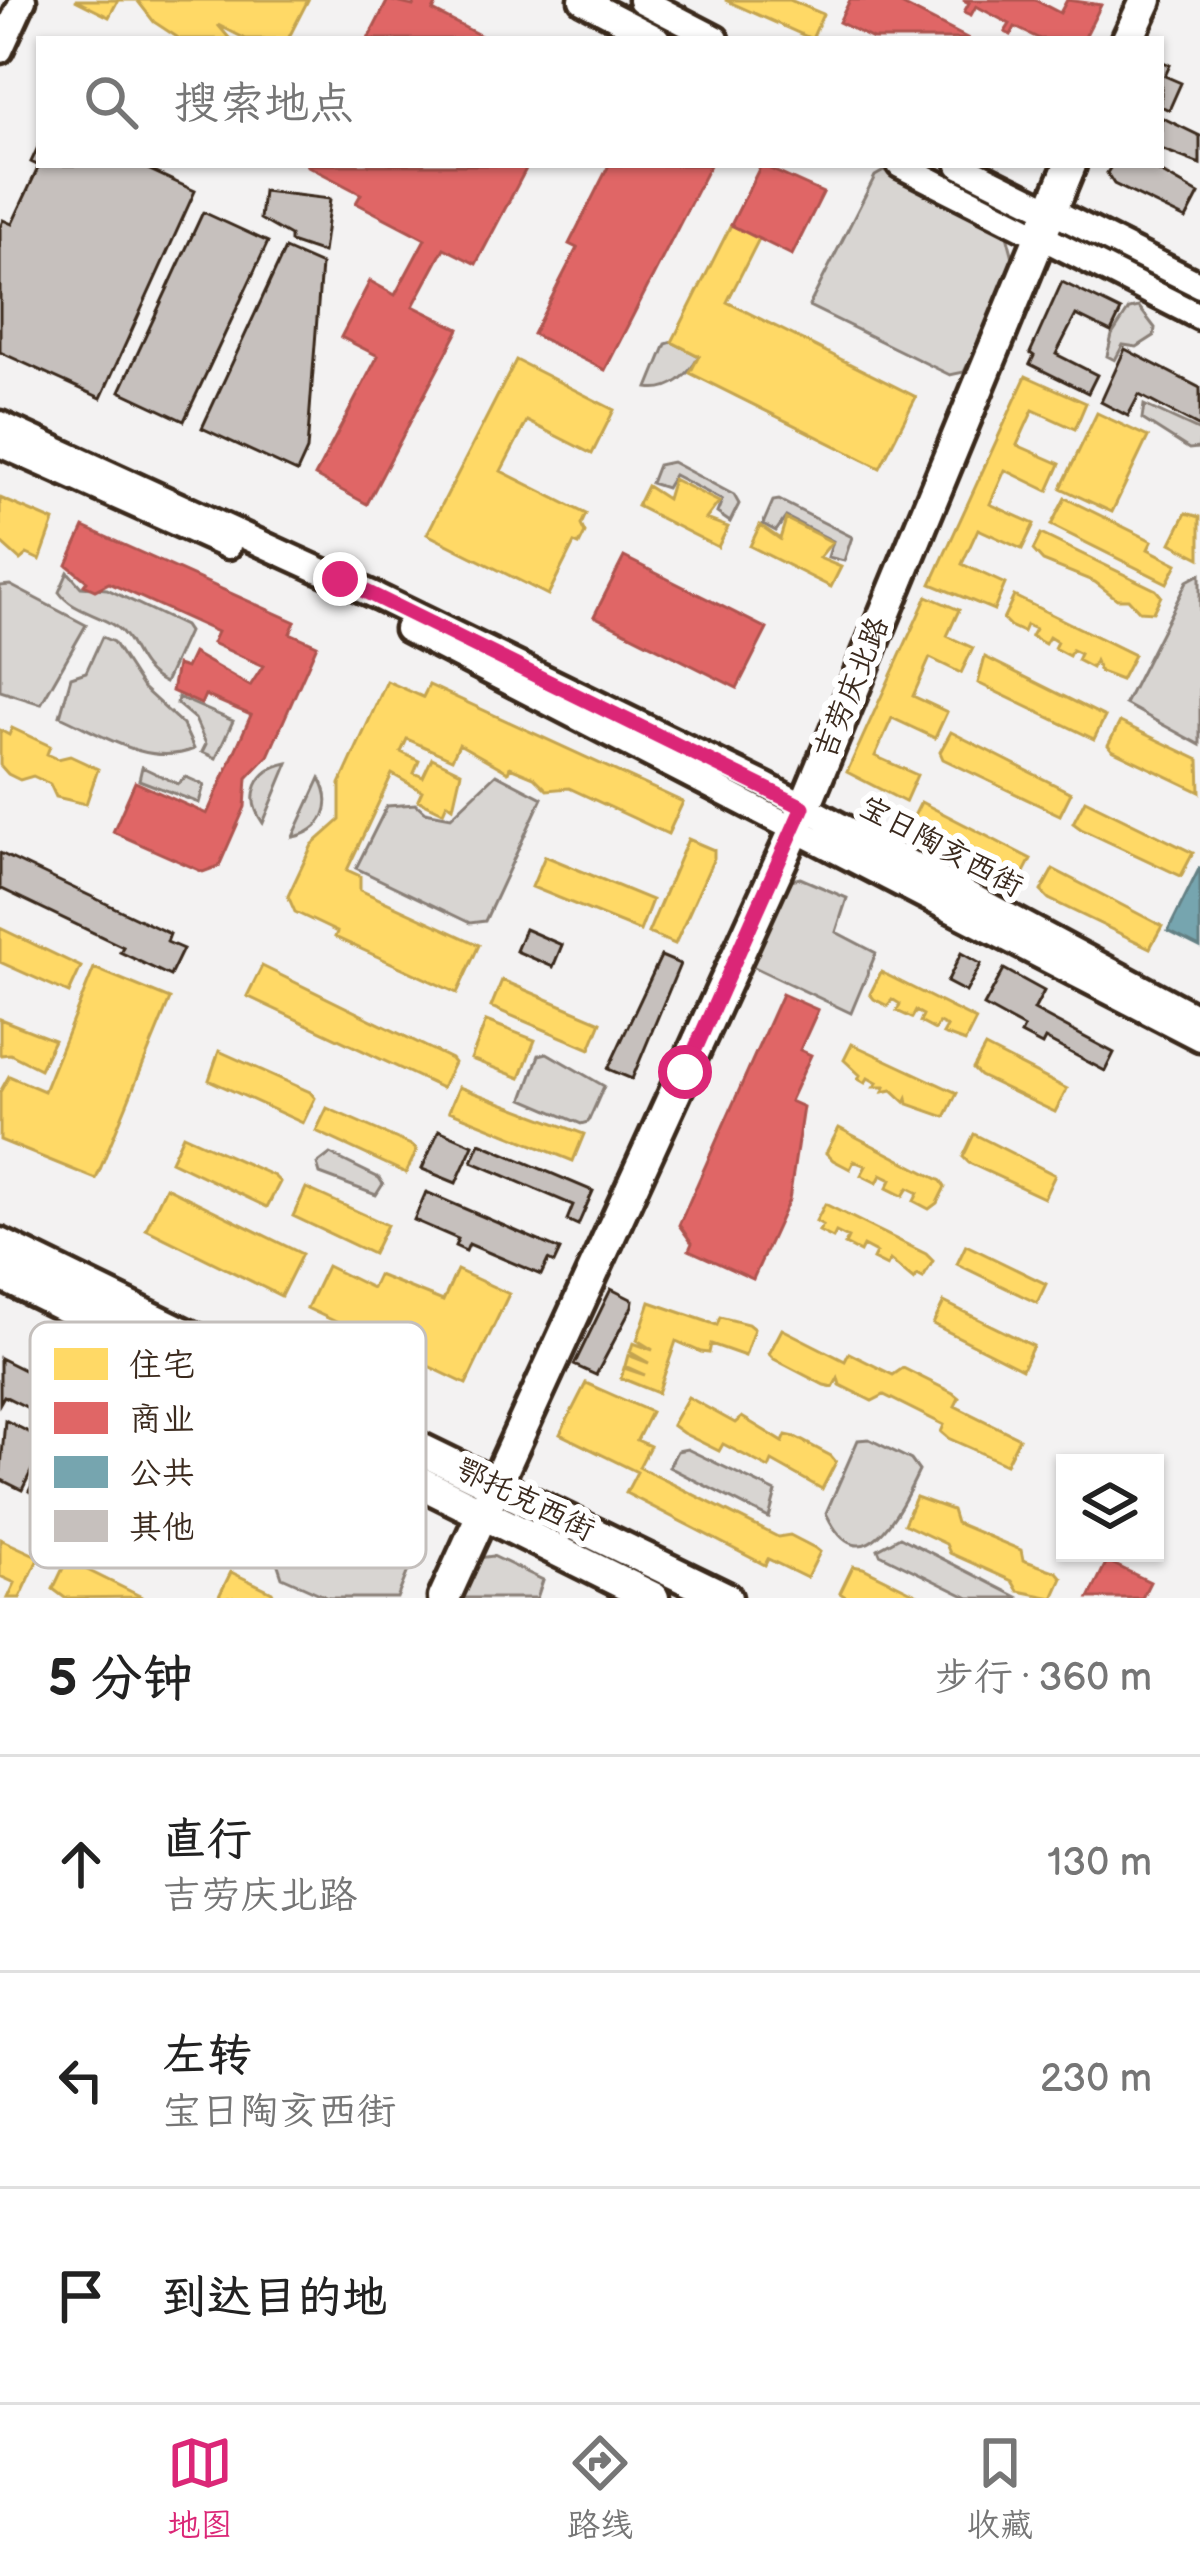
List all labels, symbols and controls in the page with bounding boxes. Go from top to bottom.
search box [36,36,1164,168]
icon: search [78,69,144,135]
text: 搜索地点 [174,77,354,132]
route end [313,552,367,606]
street label: 吉劳庆北路 [807,612,897,764]
street label: 宝日陶亥西街 [853,789,1029,905]
route start [658,1045,712,1099]
legend [30,1322,426,1568]
text: 住宅 [129,1346,195,1386]
text: 商业 [129,1400,195,1440]
street label: 鄂托克西街 [450,1451,600,1549]
text: 公共 [129,1454,195,1494]
map controls [1056,1454,1164,1562]
button: layers [1056,1454,1164,1562]
text: 其他 [129,1508,195,1548]
text: 5 分钟 [48,1649,193,1710]
text: 步行 · 360 m [935,1655,1152,1702]
text: 直行 [162,1813,252,1868]
icon: ahead [48,1831,114,1897]
text: 130 m [1047,1840,1152,1887]
text: 吉劳庆北路 [162,1873,357,1920]
text: 左转 [162,2029,252,2084]
icon: left [48,2047,114,2113]
text: 230 m [1040,2056,1152,2103]
text: 宝日陶亥西街 [162,2089,396,2136]
icon: arrive [48,2263,114,2329]
text: 到达目的地 [162,2271,387,2326]
tab: 地图 [167,2430,233,2546]
tab: 路线 [567,2430,633,2546]
tab: 收藏 [967,2430,1033,2546]

